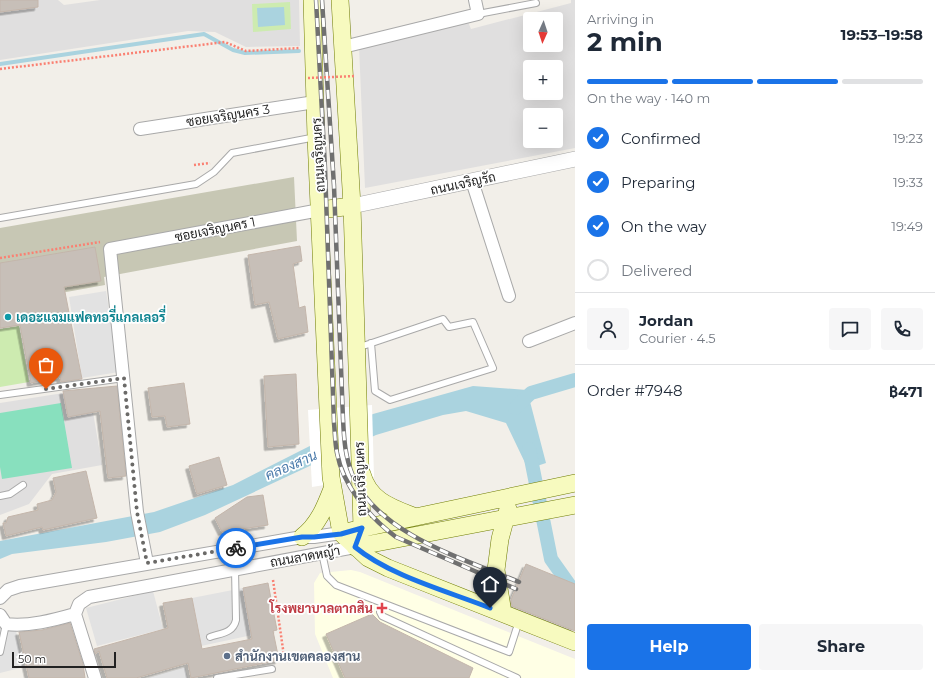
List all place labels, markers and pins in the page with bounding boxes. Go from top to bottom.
place label: เดอะแจมแฟคทอรี่แกลเลอรี่ [16,305,166,325]
marker: เดอะแจมแฟคทอรี่แกลเลอรี่ [3,312,13,322]
pin [29,348,63,389]
pin [473,567,507,608]
place label: โรงพยาบาลตากสิน [268,599,373,616]
marker: โรงพยาบาลตากสิน [376,602,388,614]
place label: สำนักงานเขตคลองสาน [235,648,360,664]
marker: สำนักงานเขตคลองสาน [222,651,232,661]

